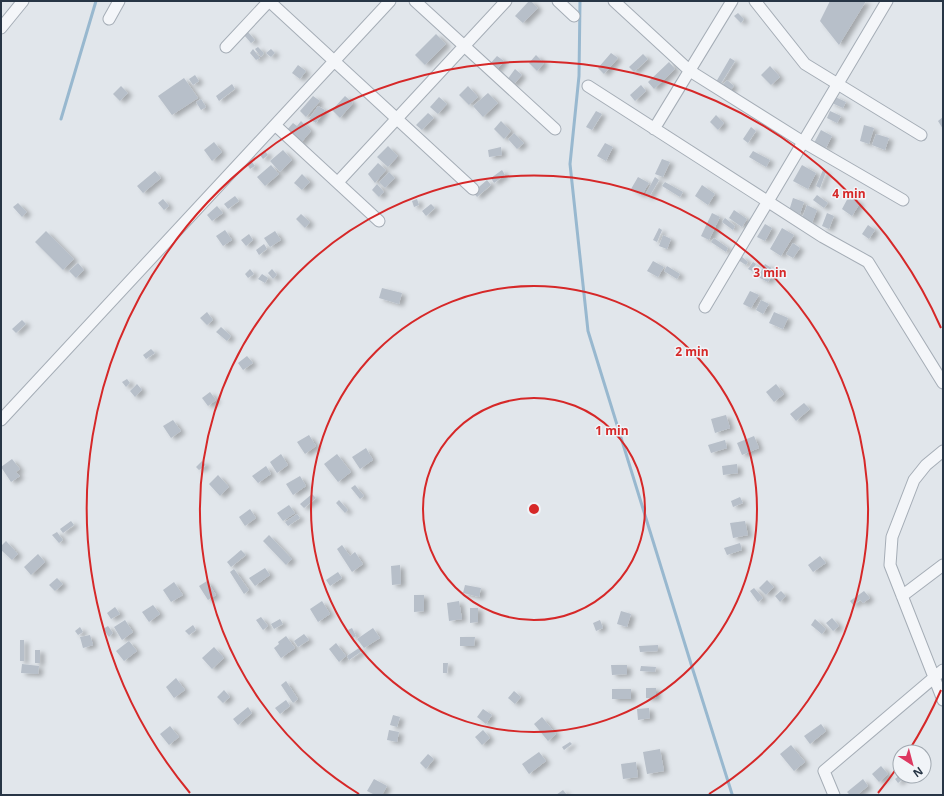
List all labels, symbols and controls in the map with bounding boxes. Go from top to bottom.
text: 4 min [832,185,866,202]
text: 3 min [753,264,787,281]
text: 2 min [675,343,709,360]
text: 1 min [595,422,629,439]
centre of rings [527,502,541,516]
north arrow [892,744,932,784]
text: N [910,764,926,781]

